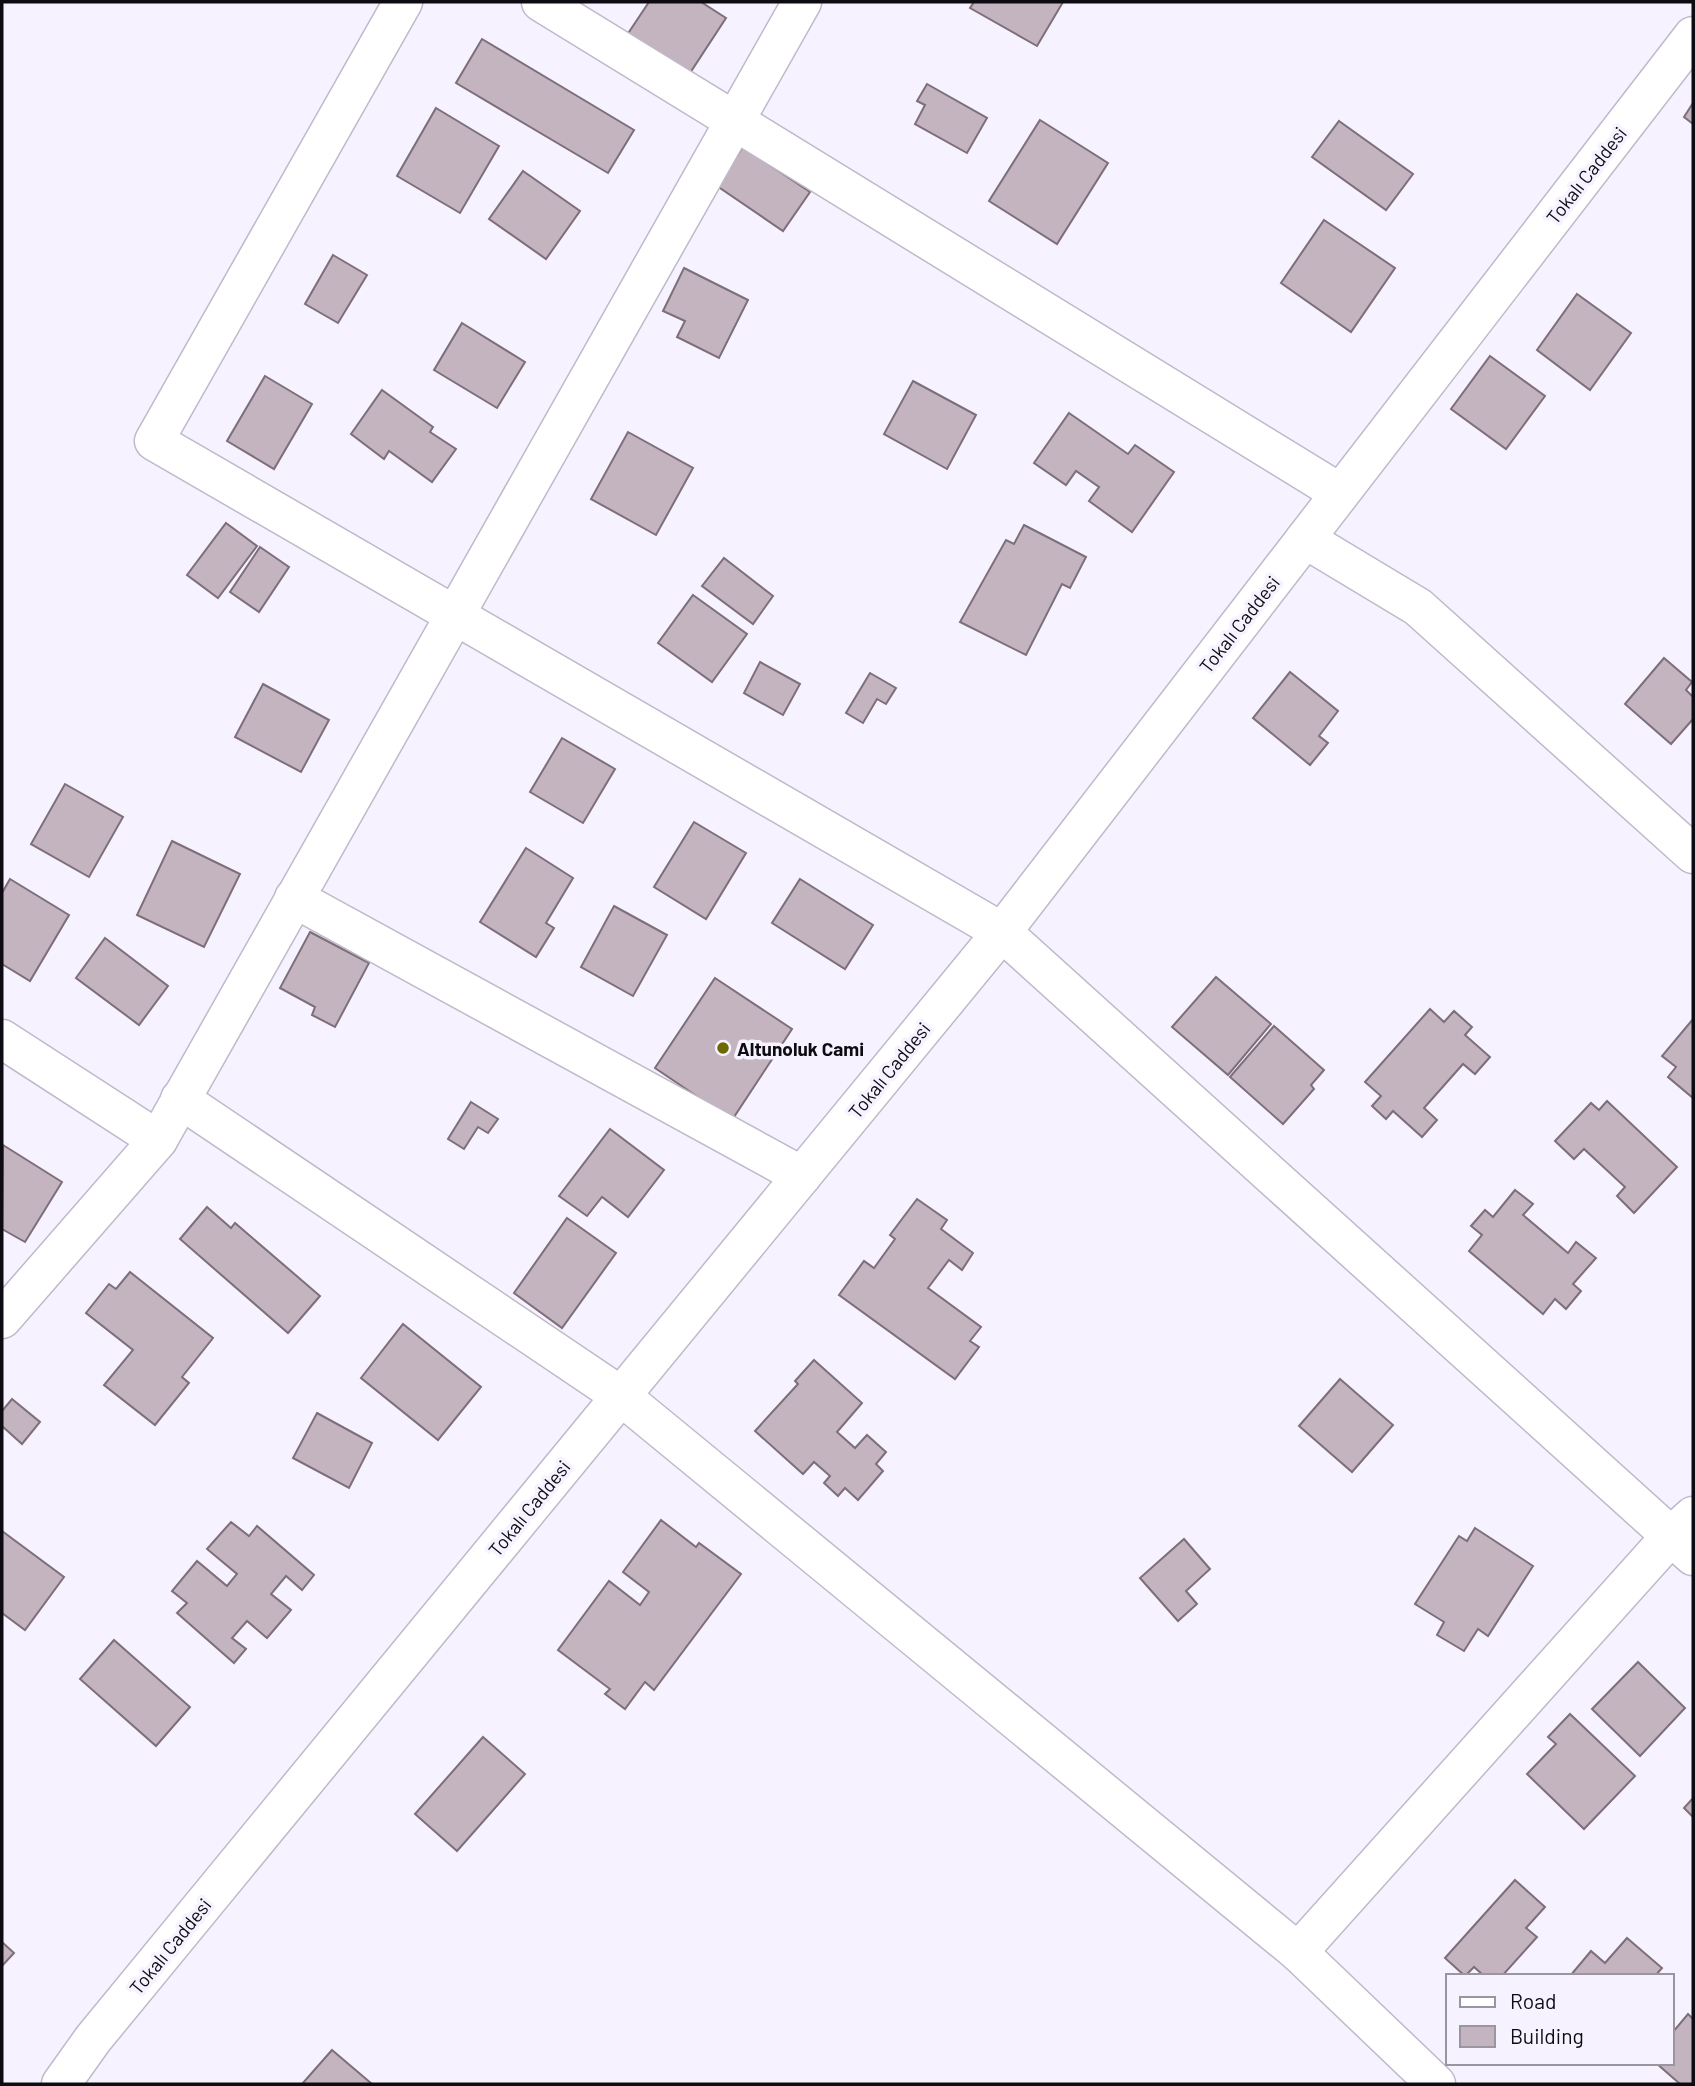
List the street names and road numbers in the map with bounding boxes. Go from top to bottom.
street label: Tokalı Caddesi [1541,122,1631,228]
street label: Tokalı Caddesi [1194,571,1284,677]
street label: Tokalı Caddesi [843,1017,935,1123]
street label: Tokalı Caddesi [483,1455,575,1561]
street label: Tokalı Caddesi [124,1893,216,1999]

